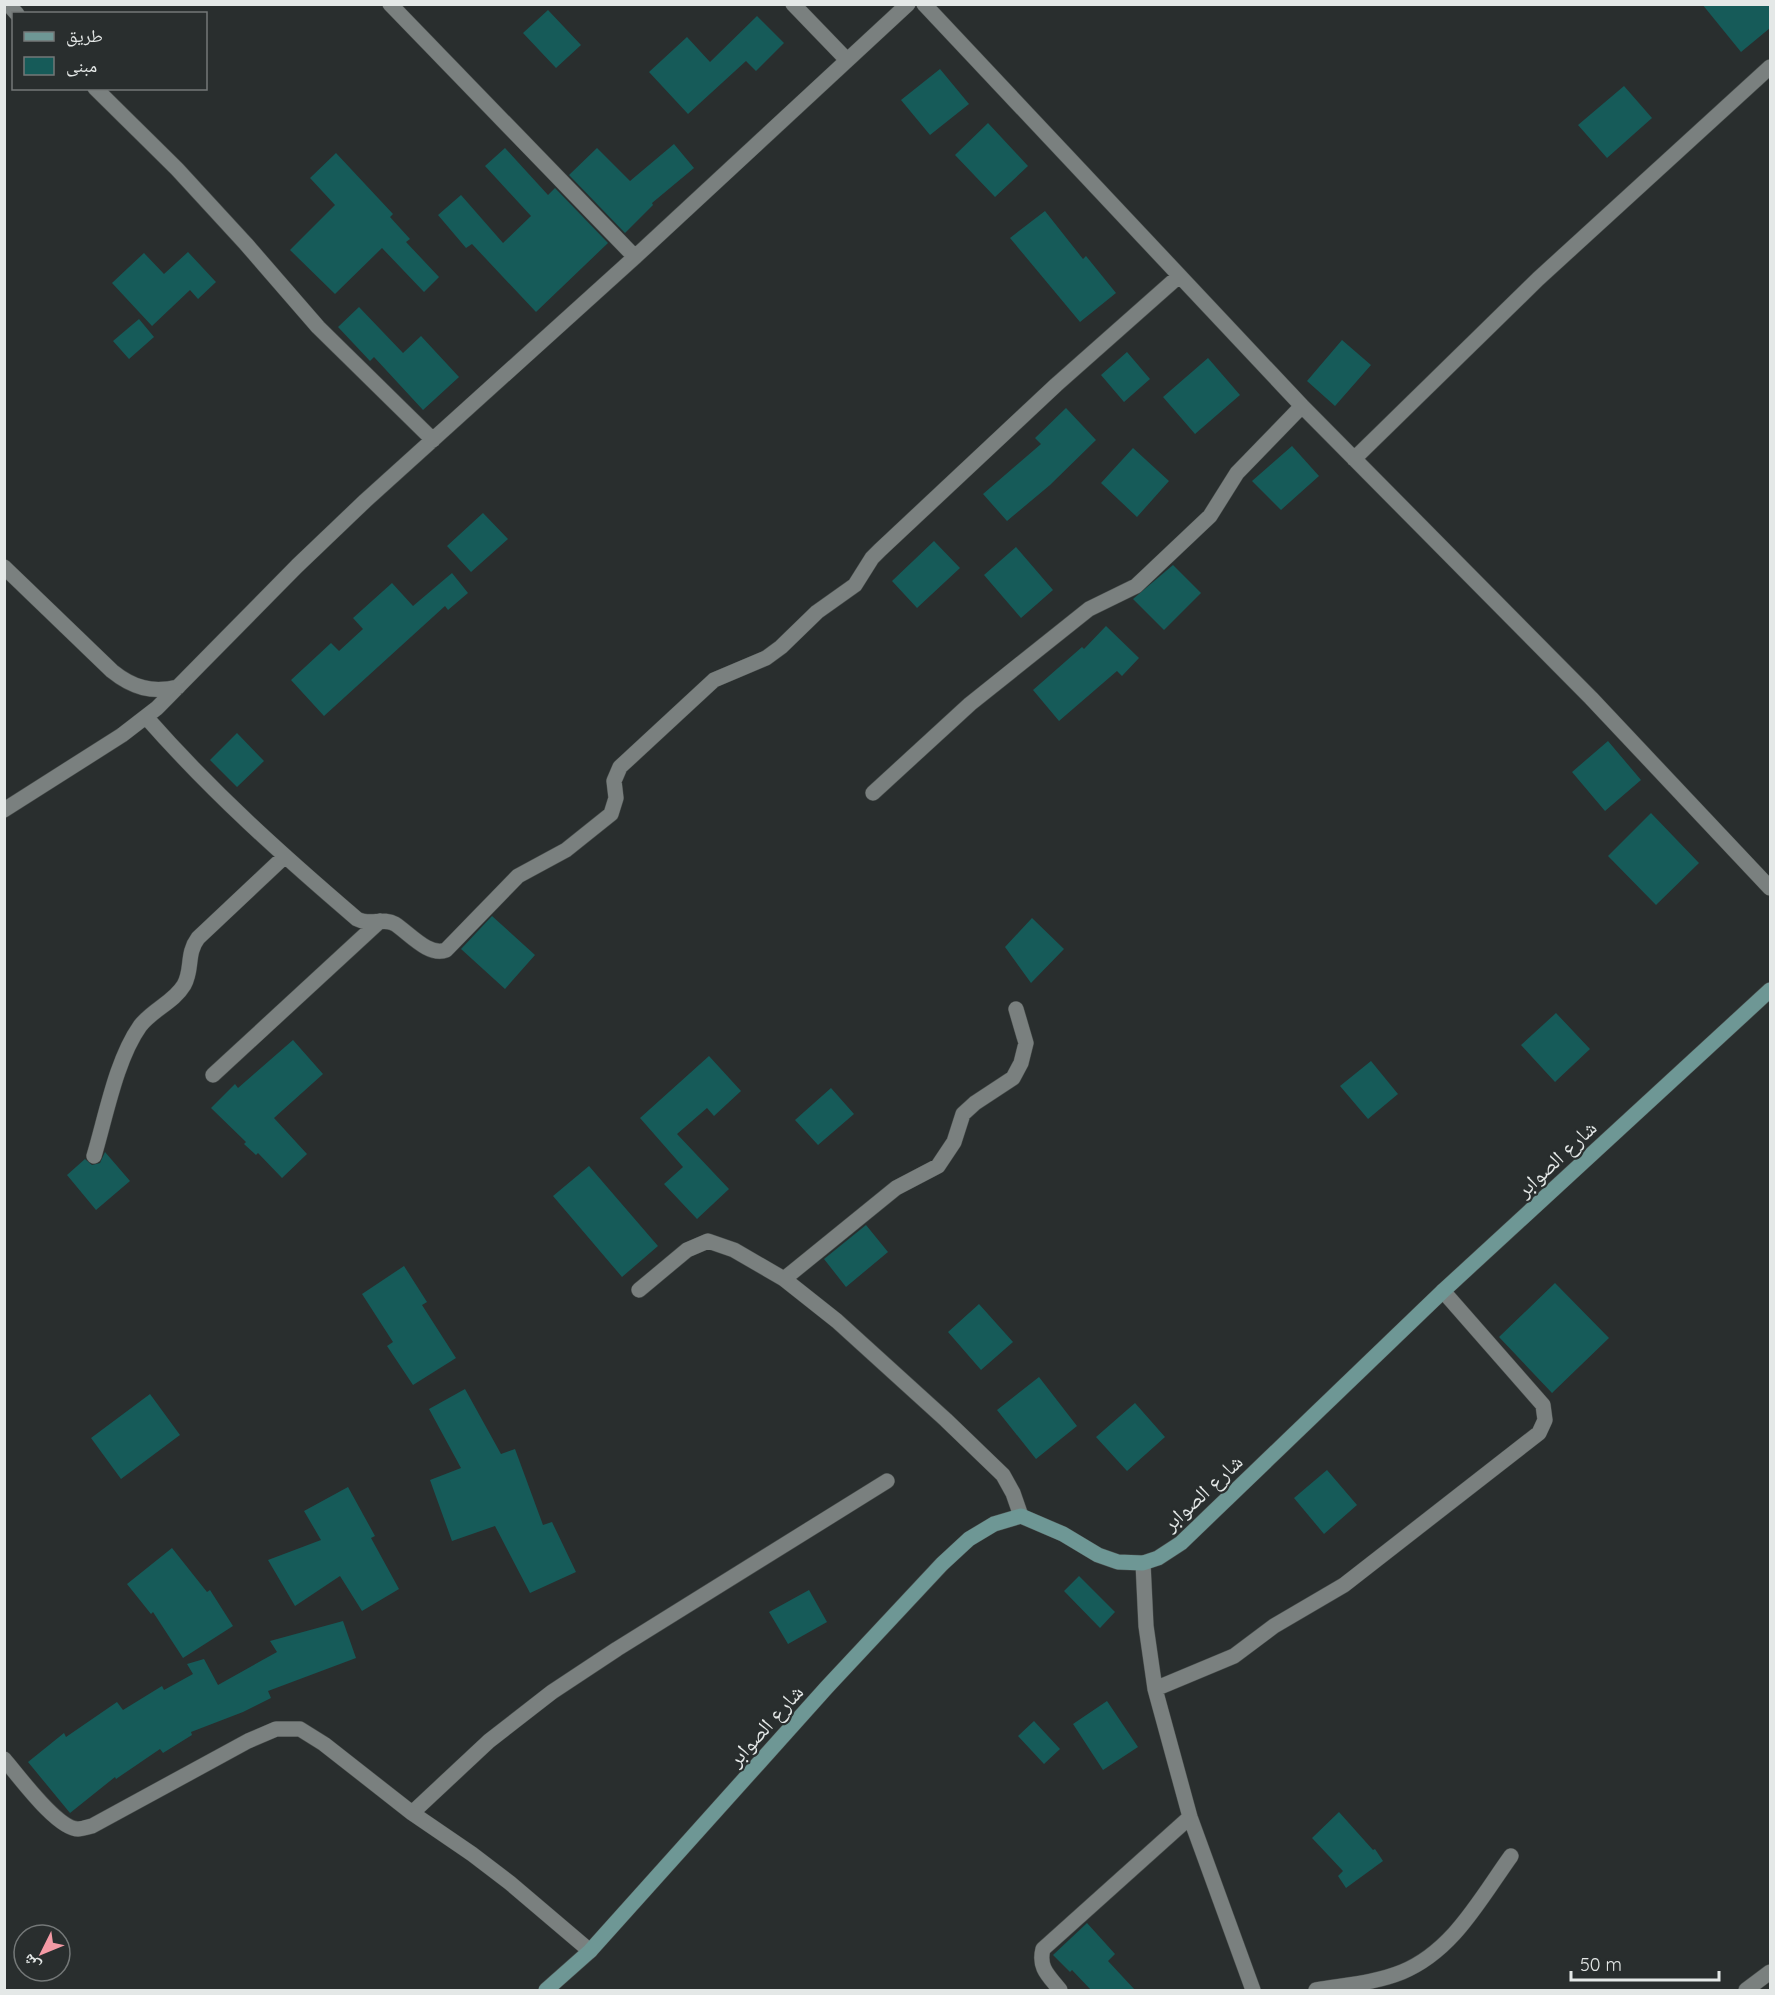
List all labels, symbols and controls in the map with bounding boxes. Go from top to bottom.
legend [12,12,207,90]
text: طريق [66,24,103,47]
text: مبنى [66,54,97,77]
street label: شارع الصوابر [1510,1114,1602,1203]
street label: شارع الصوابر [1156,1448,1248,1537]
street label: شارع الصوابر [721,1679,809,1772]
north arrow [12,1923,72,1983]
scale bar [1571,1944,1720,1982]
text: ش [18,1950,44,1976]
text: 50 m [1580,1953,1622,1976]

